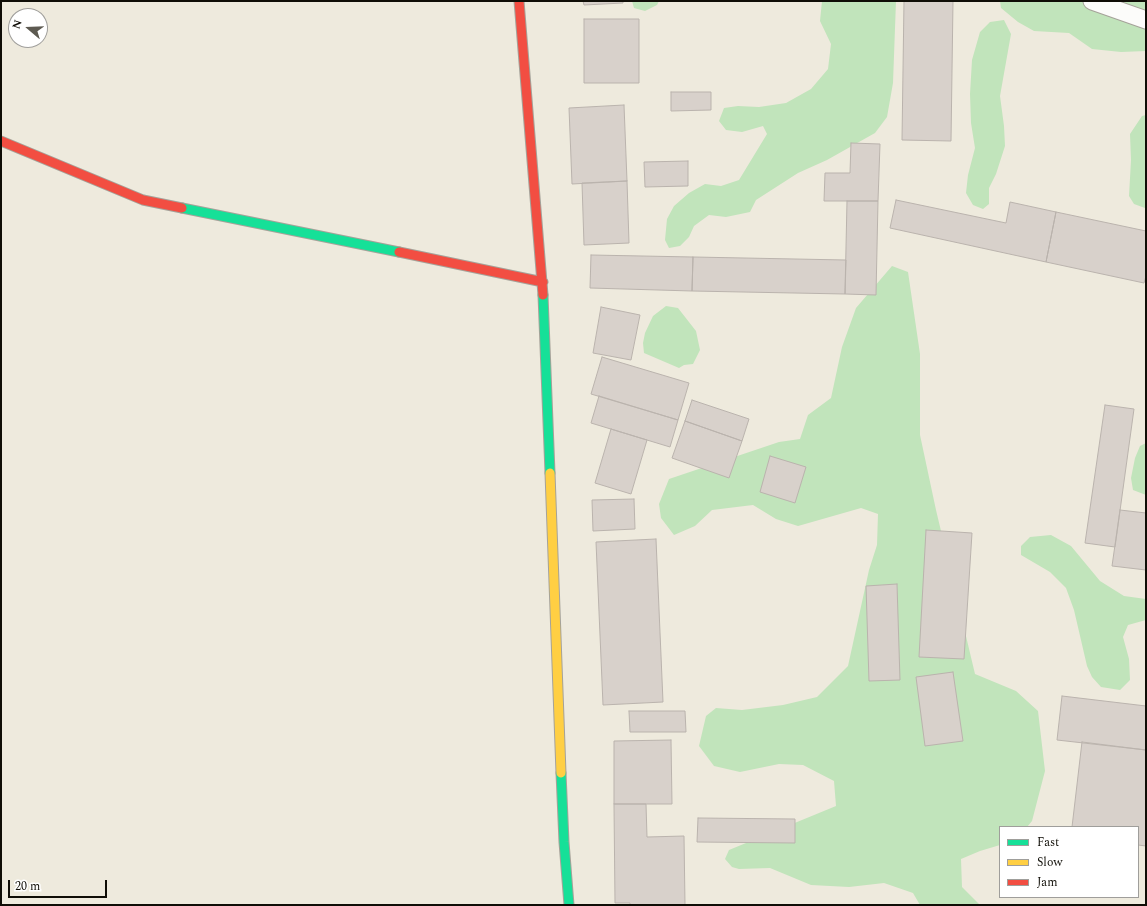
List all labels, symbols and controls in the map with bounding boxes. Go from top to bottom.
north arrow [8,8,48,48]
text: N [8,17,27,31]
legend [999,826,1139,898]
text: Fast [1037,833,1059,852]
text: Slow [1037,853,1062,872]
scale bar [10,872,109,898]
text: Jam [1037,873,1058,892]
text: 20 m [15,877,40,896]

